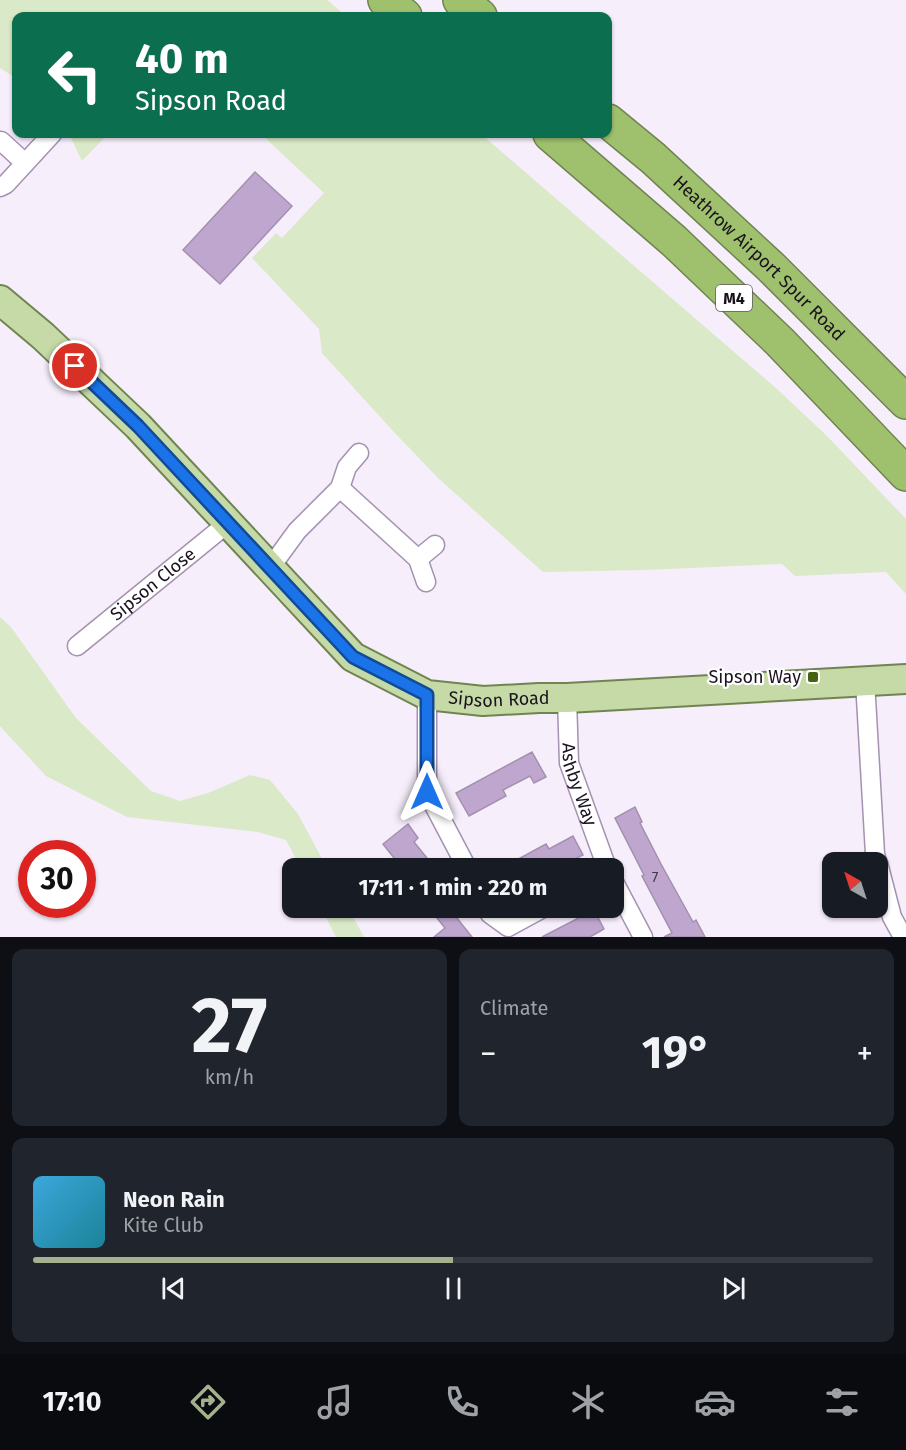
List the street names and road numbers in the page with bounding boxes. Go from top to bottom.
street label: Heathrow Airport Spur Road [668,171,849,345]
road number: M4 [716,285,752,311]
street label: Sipson Close [106,543,200,625]
street label: Sipson Road [447,686,550,712]
street label: Ashby Way [557,742,602,829]

